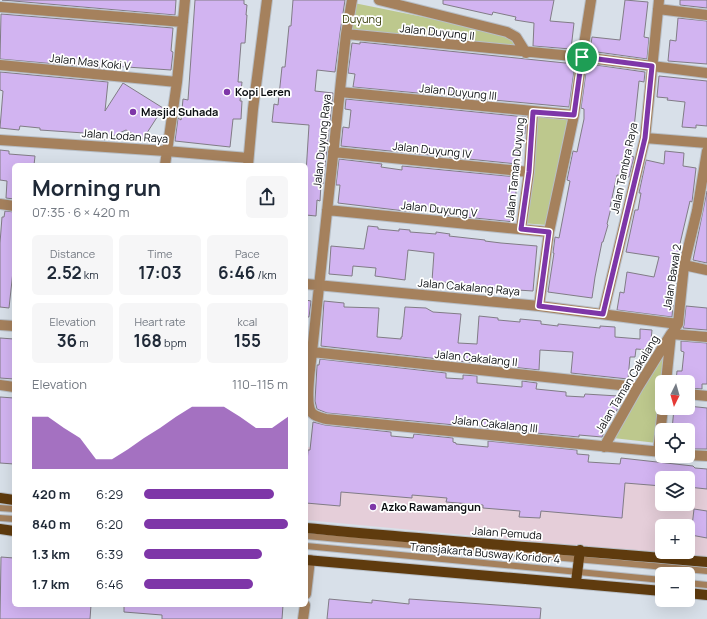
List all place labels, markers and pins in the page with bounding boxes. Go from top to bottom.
pin [565,40,599,74]
place label: Kopi Leren [235,84,291,99]
marker: Kopi Leren [222,87,232,97]
place label: Masjid Suhada [141,104,218,119]
marker: Masjid Suhada [128,107,138,117]
place label: Azko Rawamangun [381,499,481,514]
marker: Azko Rawamangun [368,502,378,512]

